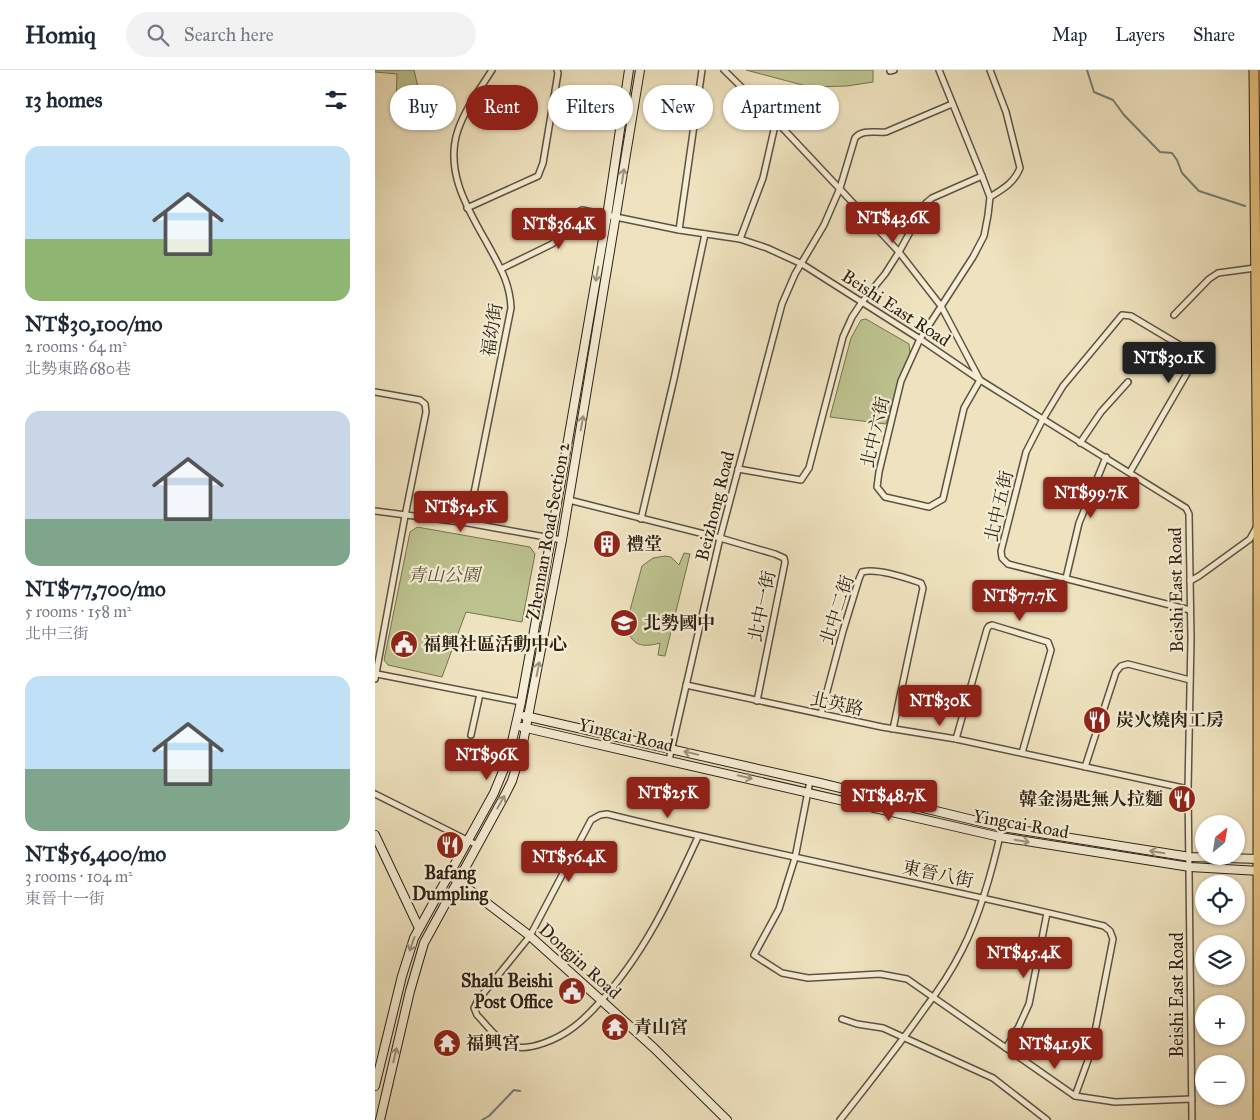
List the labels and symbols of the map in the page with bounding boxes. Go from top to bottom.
one-way arrow [619,169,629,185]
pin: NT$43.6K [841,202,945,244]
pin: NT$36.4K [507,208,611,250]
one-way arrow [592,265,601,281]
street label: Beishi East Road [837,265,955,351]
street label: 福幼街 [477,302,507,358]
pin: NT$30.1K [1117,342,1221,384]
street label: 北中六街 [856,394,894,470]
one-way arrow [577,415,587,431]
street label: Zhennan Road Section 2 [522,440,574,622]
street label: Beizhong Road [691,449,740,563]
street label: 北中五街 [980,468,1018,544]
pin: NT$99.7K [1039,476,1143,519]
pin: NT$54.5K [409,490,513,533]
street label: Beishi East Road [1164,527,1188,653]
building icon: 禮堂 [592,529,622,559]
place label: 禮堂 [626,533,662,555]
park label: 青山公園 [408,564,483,586]
street label: 北中一街 [744,568,780,644]
street label: 北中二街 [815,572,859,648]
pin: NT$77.7K [968,580,1072,622]
school or university icon: 北勢國中 [609,608,639,638]
place label: 北勢國中 [643,612,715,634]
public building icon: 福興社區活動中心 [389,629,419,659]
place label: 福興社區活動中心 [423,633,567,655]
one-way arrow [533,661,543,677]
pin: NT$30K [899,684,981,727]
street label: 北英路 [808,688,866,720]
restaurant icon: 炭火燒肉工房 [1082,705,1112,735]
place label: 炭火燒肉工房 [1116,709,1224,731]
street label: Yingcai Road [576,713,676,758]
pin: NT$96K [446,738,528,781]
one-way arrow [683,748,699,757]
one-way arrow [736,773,752,782]
pin: NT$25K [627,776,709,819]
pin: NT$48.7K [837,780,941,822]
restaurant icon: 韓金湯匙無人拉麵 [1167,784,1197,814]
place label: 韓金湯匙無人拉麵 [1019,788,1163,810]
one-way arrow [496,795,506,810]
street label: Yingcai Road [971,805,1071,844]
north arrow [1195,815,1245,865]
restaurant icon: Bafang Dumpling [435,830,465,860]
one-way arrow [1014,836,1030,846]
pin: NT$56.4K [517,840,621,883]
one-way arrow [1150,847,1166,857]
street label: 東晉八街 [900,856,976,892]
place label: Bafang Dumpling [412,862,488,906]
street label: Dongjin Road [534,918,626,1004]
street label: Beishi East Road [1166,932,1188,1058]
one-way arrow [407,936,416,952]
pin: NT$45.4K [972,936,1076,979]
place label: Shalu Beishi Post Office [461,970,554,1013]
public building icon: Shalu Beishi Post Office [557,976,587,1006]
temple icon: 青山宮 [600,1012,630,1042]
place label: 青山宮 [634,1016,688,1038]
temple icon: 福興宮 [432,1028,462,1058]
pin: NT$41.9K [1003,1028,1107,1070]
place label: 福興宮 [466,1032,520,1054]
one-way arrow [391,1048,400,1064]

